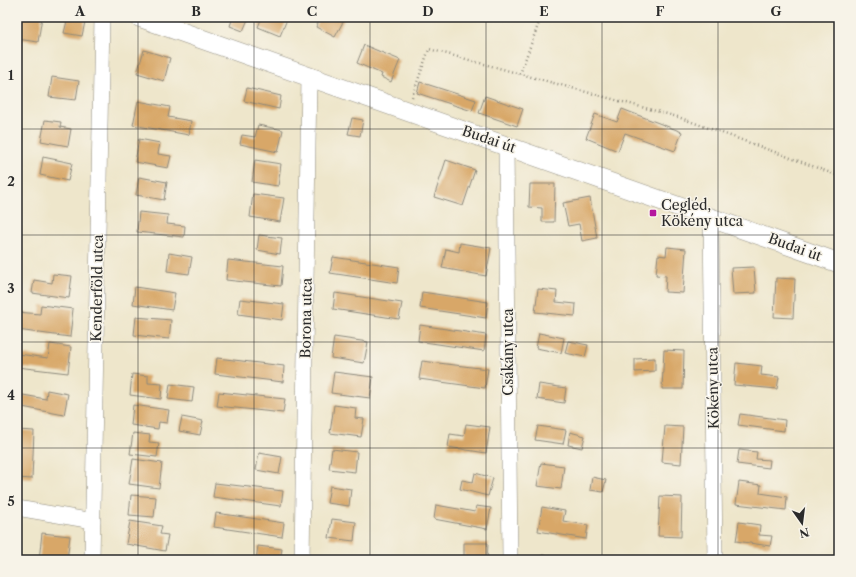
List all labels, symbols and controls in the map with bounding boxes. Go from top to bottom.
text: A [74,3,86,19]
text: B [191,3,201,19]
text: C [307,3,317,19]
text: D [422,3,434,19]
text: E [539,3,549,19]
text: F [656,3,665,19]
text: G [770,3,782,19]
text: 1 [8,67,14,83]
street label: Budai út [460,121,518,157]
text: 2 [7,173,15,189]
place label: Cegléd, Kökény utca [661,196,744,230]
marker: Cegléd, Kökény utca [648,208,658,218]
street label: Budai út [766,229,824,265]
street label: Kenderföld utca [87,233,107,342]
street label: Borona utca [296,277,316,358]
text: 3 [7,280,15,296]
street label: Csákány utca [499,308,517,396]
street label: Kökény utca [703,346,723,429]
text: 4 [7,387,15,403]
text: 5 [7,493,15,509]
north arrow [782,503,822,543]
text: N [798,525,811,541]

